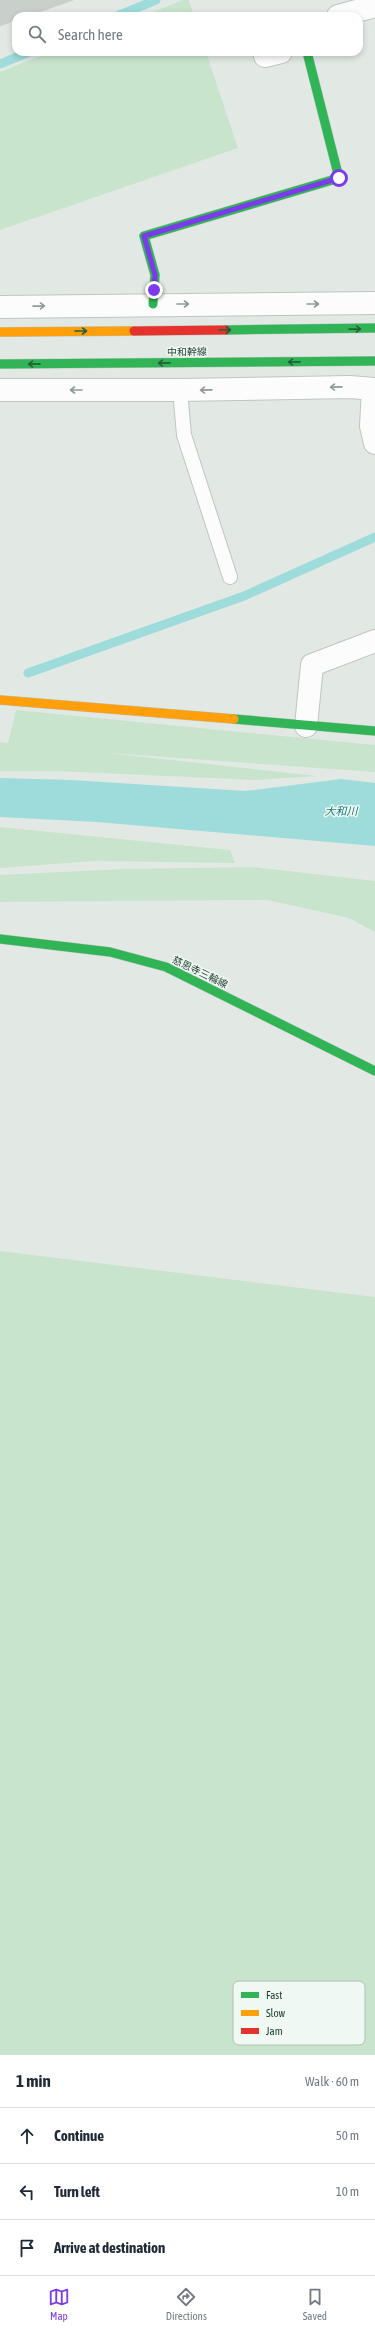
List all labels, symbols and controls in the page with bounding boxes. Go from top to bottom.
search box [12,12,363,56]
icon: search [26,23,48,45]
text: Search here [58,26,123,43]
route start [330,169,348,187]
route end [145,281,163,299]
one-way arrow [176,300,189,308]
one-way arrow [306,300,319,308]
one-way arrow [32,302,45,310]
one-way arrow [348,325,361,332]
one-way arrow [218,326,231,334]
one-way arrow [74,327,87,335]
street label: 中和幹線 [167,346,207,358]
one-way arrow [288,358,301,366]
one-way arrow [158,359,171,367]
one-way arrow [28,360,41,368]
one-way arrow [330,383,343,391]
one-way arrow [70,386,83,394]
one-way arrow [200,386,213,393]
water label: 大和川 [325,805,358,817]
street label: 慈恩寺三輪線 [171,954,229,990]
legend [233,1981,365,2045]
text: Fast [266,1989,282,2001]
text: Slow [266,2007,285,2019]
text: Jam [266,2025,283,2037]
text: 1 min [16,2071,51,2091]
text: Walk · 60 m [305,2074,359,2089]
icon: ahead [16,2125,38,2147]
text: Continue [54,2127,104,2144]
text: 50 m [336,2128,359,2143]
icon: left [16,2181,38,2203]
text: Turn left [54,2183,100,2200]
text: 10 m [336,2184,359,2199]
icon: arrive [16,2237,38,2259]
text: Arrive at destination [54,2239,165,2256]
tab: Map [48,2286,70,2322]
tab: Directions [166,2286,207,2322]
tab: Saved [303,2286,327,2322]

